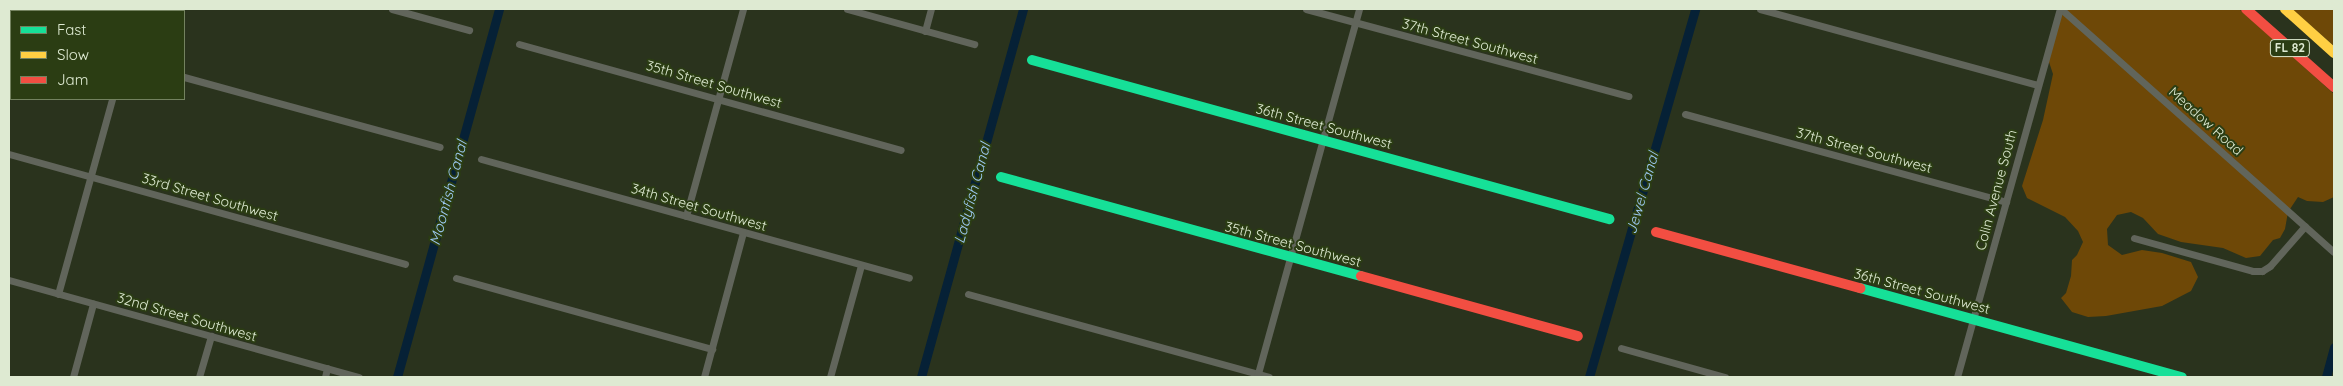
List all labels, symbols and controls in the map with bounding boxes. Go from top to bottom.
legend [10,10,185,100]
street label: 37th Street Southwest [1400,15,1540,67]
text: Fast [57,20,86,39]
road number: FL 82 [2269,38,2311,58]
text: Slow [57,45,89,64]
street label: 35th Street Southwest [644,57,784,111]
text: Jam [57,70,88,89]
street label: Meadow Road [2165,83,2247,159]
street label: 36th Street Southwest [1254,100,1394,152]
street label: 37th Street Southwest [1794,124,1934,176]
street label: Colin Avenue South [1972,128,2020,252]
water label: Moonfish Canal [425,139,471,247]
water label: Ladyfish Canal [950,141,994,245]
water label: Jewel Canal [1622,150,1662,236]
street label: 33rd Street Southwest [140,170,280,224]
street label: 34th Street Southwest [629,180,769,234]
street label: 35th Street Southwest [1223,218,1363,270]
street label: 36th Street Southwest [1852,265,1992,317]
street label: 32nd Street Southwest [115,289,259,345]

